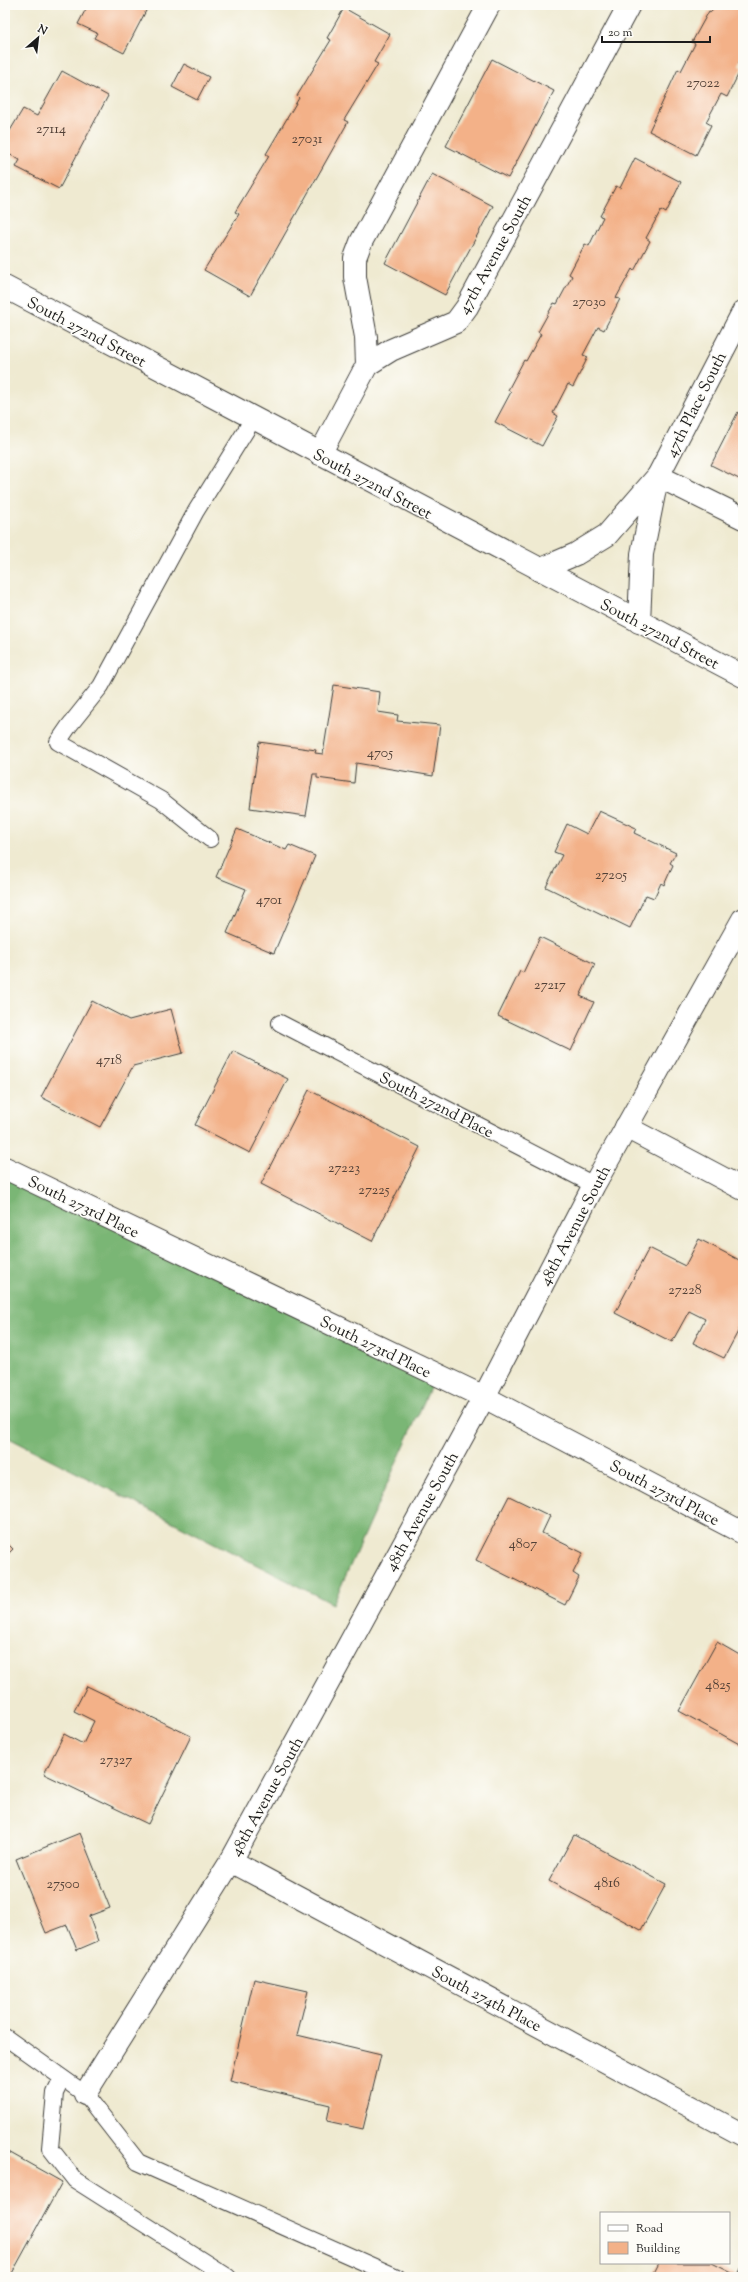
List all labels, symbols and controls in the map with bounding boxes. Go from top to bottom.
north arrow [18,18,58,58]
scale bar [602,18,710,44]
text: N [34,20,50,39]
text: 20 m [608,24,633,42]
house number: 27022 [686,74,720,94]
house number: 27114 [36,120,66,140]
house number: 27031 [291,130,323,150]
street label: 47th Avenue South [454,191,539,319]
street label: South 272nd Street [22,292,150,375]
house number: 27030 [572,293,606,313]
street label: 47th Place South [661,348,734,462]
street label: South 272nd Street [308,444,436,527]
street label: South 272nd Street [595,594,723,677]
house number: 4705 [367,744,393,764]
house number: 27205 [595,866,627,886]
house number: 4701 [256,891,282,911]
house number: 27217 [534,976,566,996]
house number: 4718 [96,1051,122,1071]
street label: South 272nd Place [375,1067,497,1145]
house number: 27223 [328,1159,360,1179]
street label: 48th Avenue South [535,1161,618,1291]
street label: South 273rd Place [23,1171,142,1245]
house number: 27225 [358,1181,390,1201]
house number: 27228 [668,1281,702,1301]
street label: South 273rd Place [315,1311,434,1385]
street label: 48th Avenue South [381,1448,466,1576]
street label: South 273rd Place [605,1456,723,1533]
house number: 4807 [509,1535,537,1555]
house number: 4825 [705,1676,731,1696]
street label: 48th Avenue South [226,1733,311,1861]
house number: 27327 [100,1751,132,1771]
house number: 4816 [594,1874,620,1894]
house number: 27500 [46,1875,80,1895]
street label: South 274th Place [427,1961,545,2039]
legend [600,2212,730,2264]
text: Road [636,2220,663,2238]
text: Building [636,2240,680,2258]

